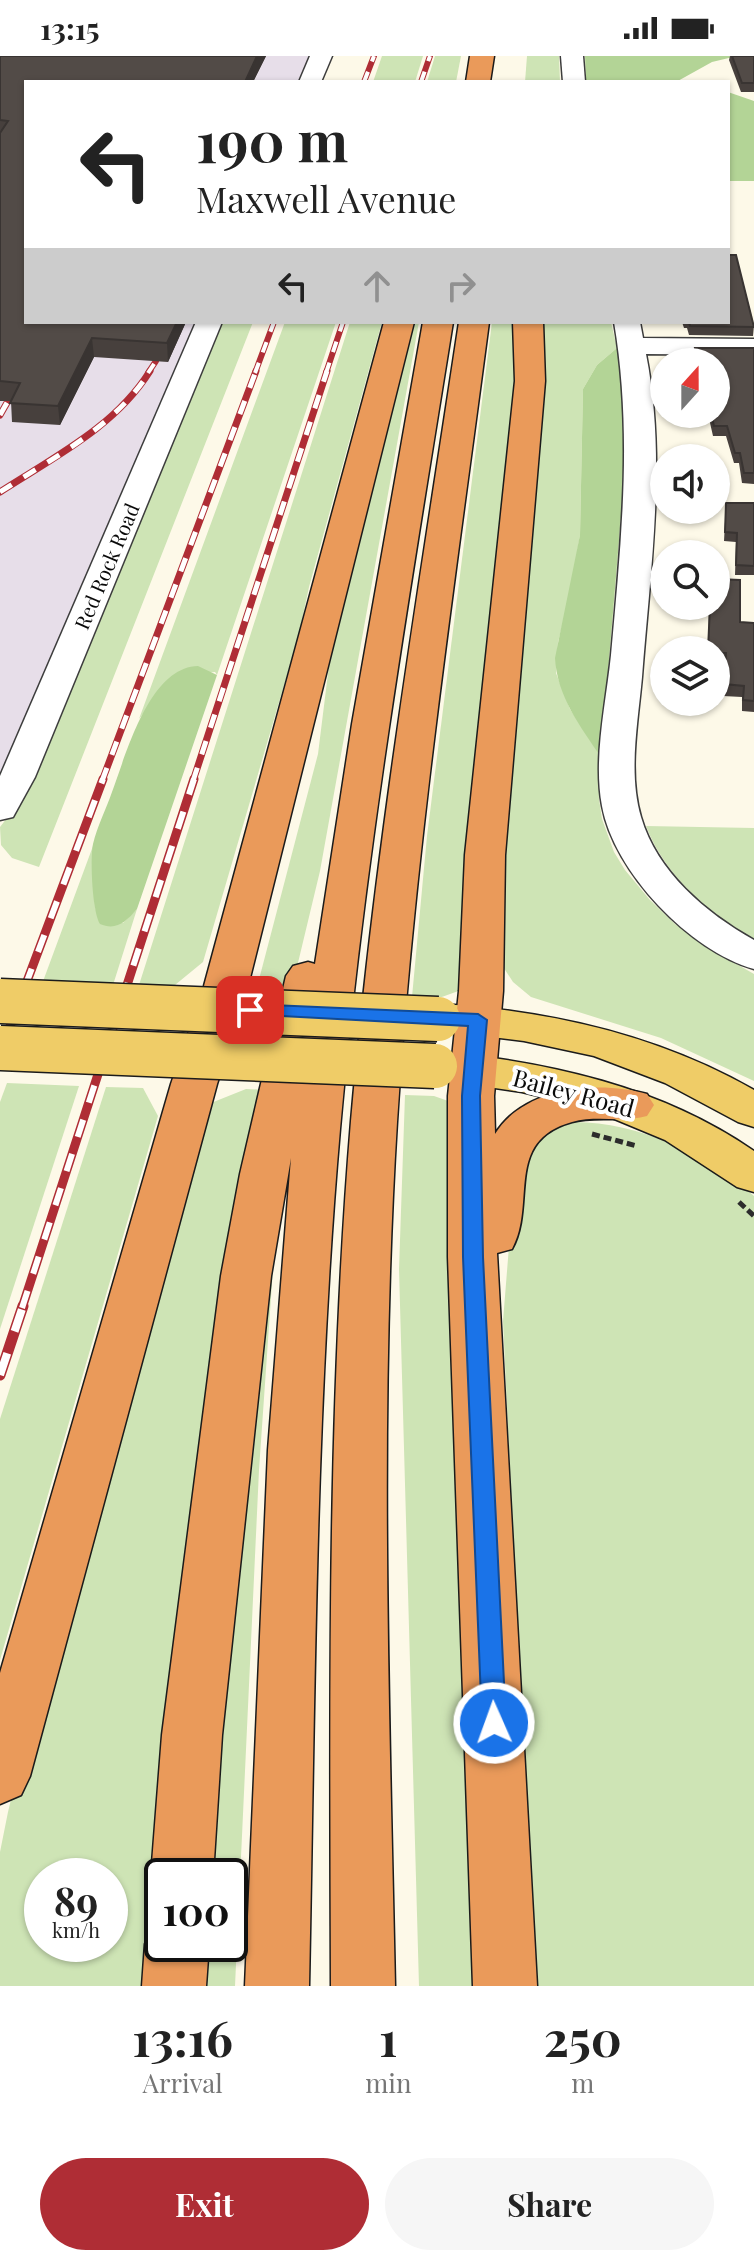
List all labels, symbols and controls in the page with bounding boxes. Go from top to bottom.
text: 13:15 [40,8,100,48]
text: 190 m [196,102,348,177]
icon: left [64,112,168,216]
text: Maxwell Avenue [196,174,457,222]
icon: left [271,264,315,308]
icon: ahead [355,264,399,308]
icon: right [439,264,483,308]
north arrow [650,348,730,428]
map controls [650,348,730,716]
button: sound [650,444,730,524]
street label: Red Rock Road [67,498,145,633]
button: search [650,540,730,620]
button: layers [650,636,730,716]
pin [216,976,284,1044]
icon: arrive [228,988,272,1032]
street label: Bailey Road [510,1060,638,1124]
position arrow [452,1681,536,1765]
speed limit sign: 100 [144,1858,248,1962]
text: 89 [54,1873,98,1926]
text: km/h [52,1916,100,1943]
text: 13:16 [132,2005,233,2069]
text: 1 [379,2005,398,2069]
text: 250 [544,2005,622,2069]
text: Arrival [143,2065,223,2100]
text: min [365,2065,411,2100]
text: m [571,2065,594,2100]
button: Exit [40,2158,369,2250]
button: Share [385,2158,714,2250]

